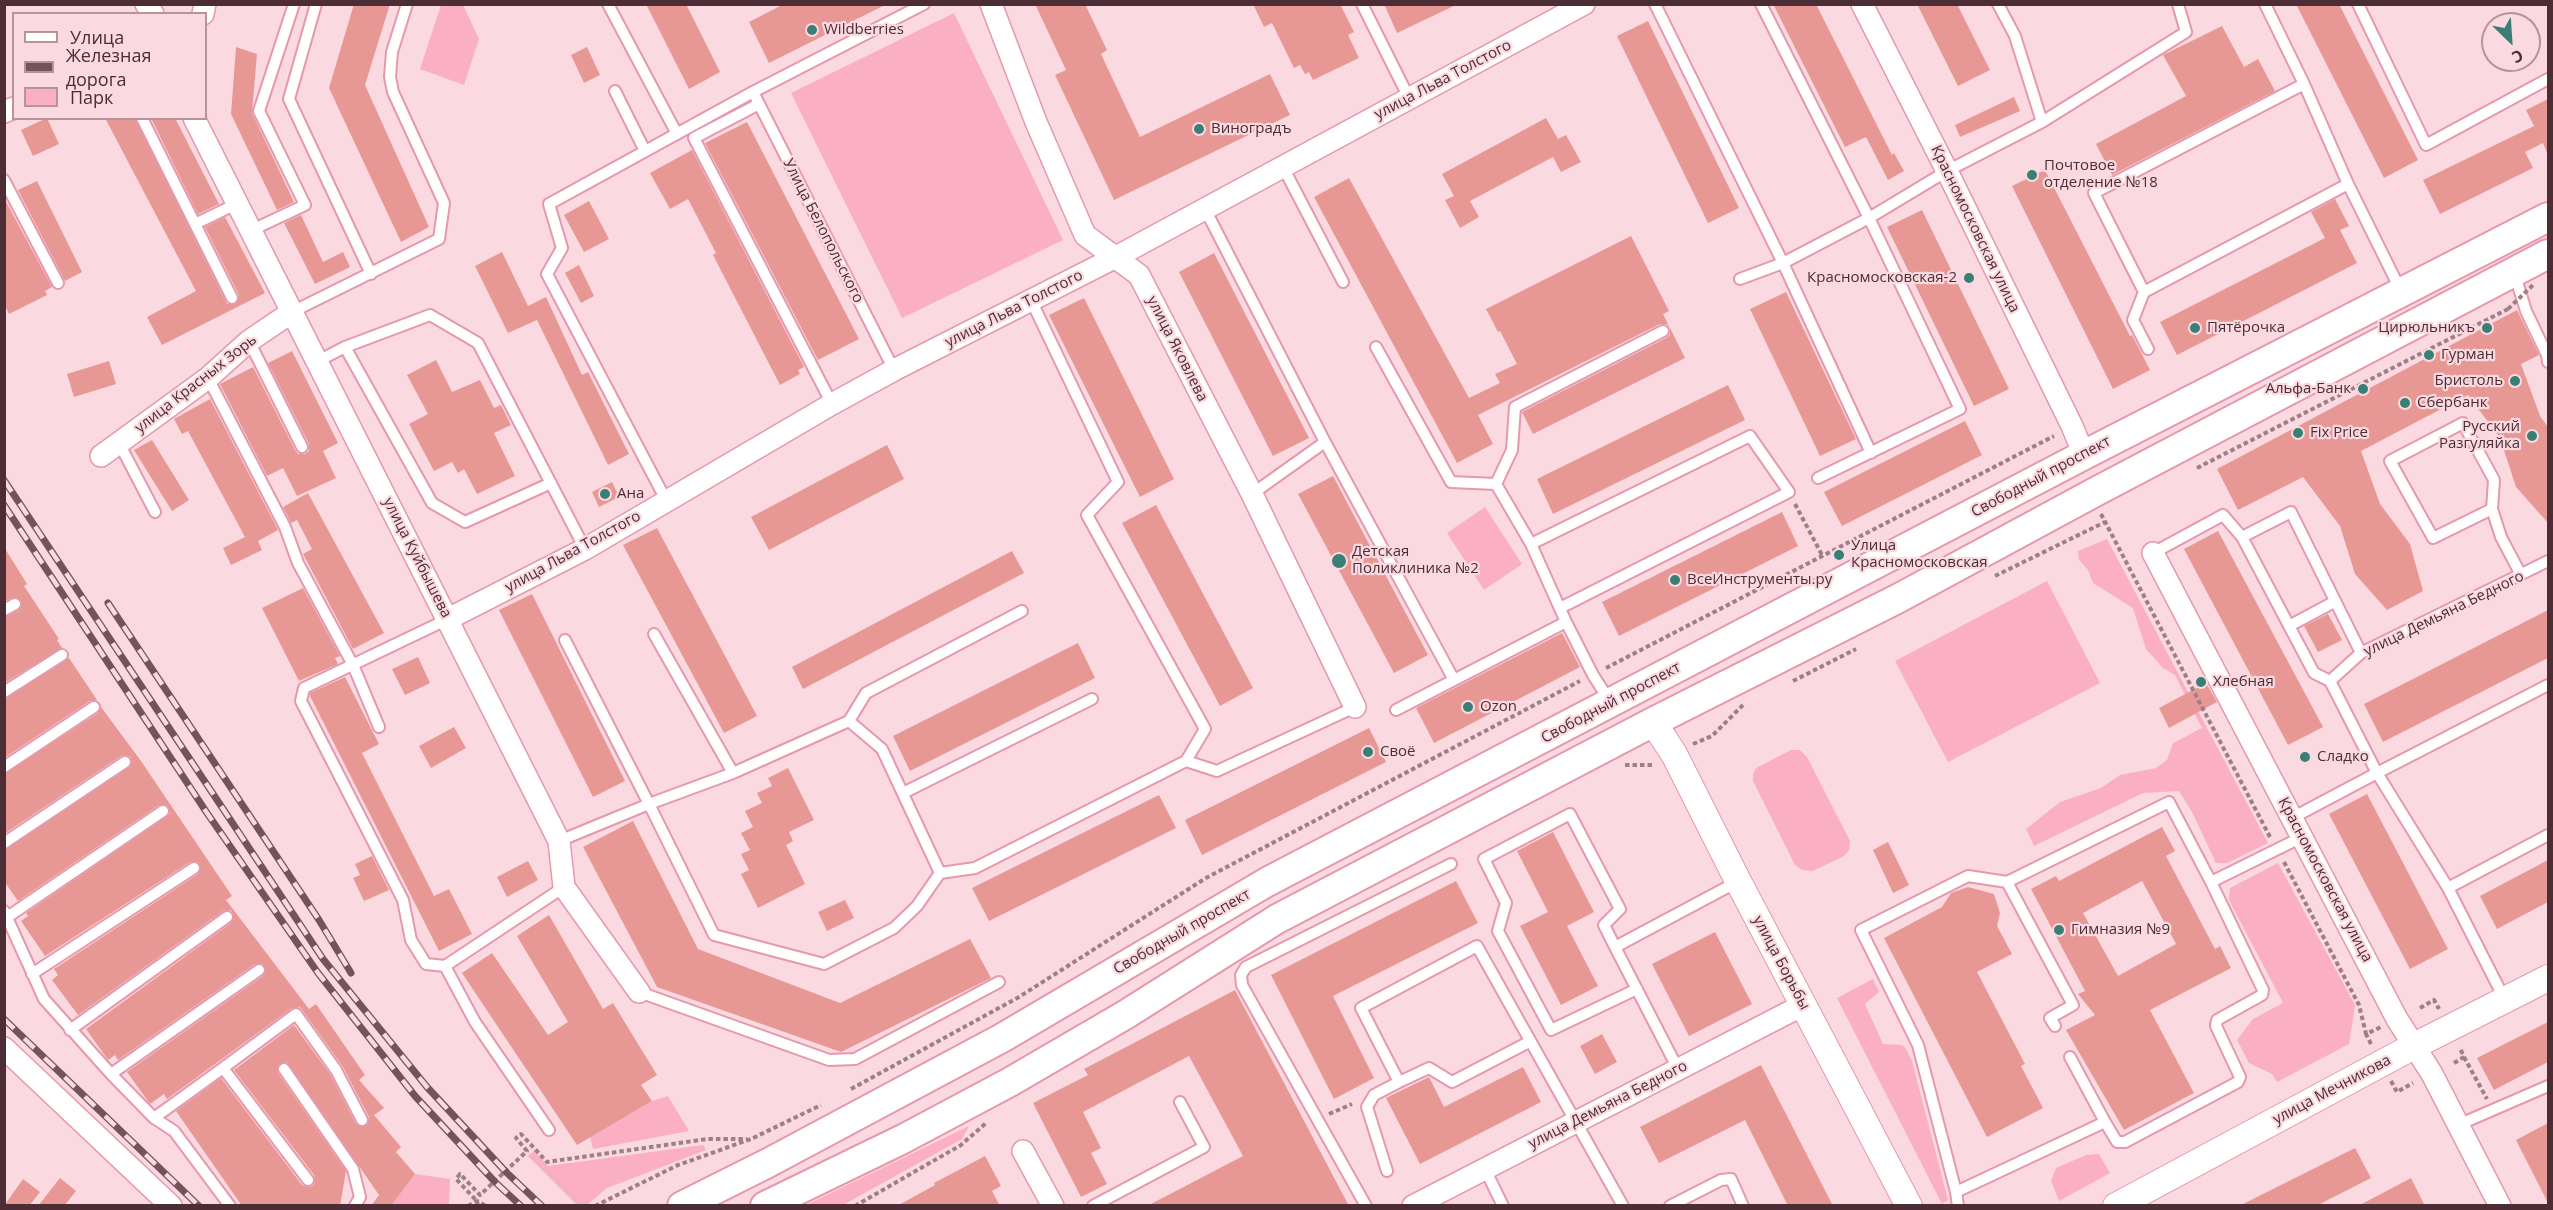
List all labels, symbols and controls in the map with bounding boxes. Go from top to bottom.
legend [12,12,207,120]
north arrow [2481,12,2541,72]
place label: Wildberries [824,21,904,39]
marker: Wildberries [805,23,819,37]
text: Улица [70,25,124,49]
street label: улица Льва Толстого [1372,36,1514,124]
text: Железная дорога [66,43,151,91]
text: С [2508,44,2527,69]
text: Парк [70,85,113,109]
place label: Виноградъ [1211,120,1292,138]
marker: Виноградъ [1192,122,1206,136]
street label: Красномосковская улица [1927,142,2023,316]
street label: Улица Белопольского [779,156,867,306]
place label: Почтовое отделение №18 [2044,157,2158,192]
marker: Почтовое отделение №18 [2025,168,2039,182]
street label: улица Льва Толстого [942,266,1086,352]
place label: Красномосковская-2 [1807,269,1957,287]
marker: Красномосковская-2 [1962,271,1976,285]
street label: улица Яковлева [1143,293,1211,405]
place label: Пятёрочка [2207,319,2285,337]
place label: Цирюльникъ [2378,319,2475,337]
marker: Пятёрочка [2188,321,2202,335]
marker: Цирюльникъ [2480,321,2494,335]
street label: улица Красных Зорь [131,331,261,437]
place label: Гурман [2441,346,2494,364]
marker: Гурман [2422,348,2436,362]
place label: Бристоль [2434,372,2503,390]
marker: Бристоль [2508,374,2522,388]
place label: Альфа-Банк [2265,380,2351,398]
marker: Альфа-Банк [2356,382,2370,396]
place label: Сбербанк [2417,394,2487,412]
marker: Сбербанк [2398,396,2412,410]
place label: Русский Разгуляйка [2439,418,2520,453]
place label: Fix Price [2310,424,2368,442]
marker: Fix Price [2291,426,2305,440]
marker: Русский Разгуляйка [2525,429,2539,443]
street label: Свободный проспект [1968,433,2114,521]
place label: Ана [617,485,644,503]
marker: Ана [598,487,612,501]
street label: улица Куйбышева [379,495,455,621]
street label: улица Льва Толстого [502,507,644,597]
place label: Улица Красномосковская [1851,537,1988,572]
place label: Детская Поликлиника №2 [1352,543,1479,578]
marker: Улица Красномосковская [1832,548,1846,562]
marker: Детская Поликлиника №2 [1330,552,1348,570]
street label: улица Демьяна Бедного [2361,567,2527,661]
place label: ВсеИнструменты.ру [1687,571,1832,589]
marker: ВсеИнструменты.ру [1668,573,1682,587]
street label: Свободный проспект [1538,659,1684,747]
place label: Хлебная [2213,673,2274,691]
marker: Хлебная [2194,675,2208,689]
place label: Ozon [1480,698,1517,716]
marker: Ozon [1461,700,1475,714]
place label: Своё [1380,743,1416,761]
marker: Своё [1361,745,1375,759]
place label: Сладко [2317,748,2369,766]
marker: Сладко [2298,750,2312,764]
street label: Красномосковская улица [2274,795,2376,965]
street label: Свободный проспект [1110,885,1254,979]
street label: улица Борьбы [1749,913,1813,1013]
place label: Гимназия №9 [2071,921,2170,939]
marker: Гимназия №9 [2052,923,2066,937]
street label: улица Мечникова [2270,1051,2394,1129]
street label: улица Демьяна Бедного [1525,1057,1691,1153]

